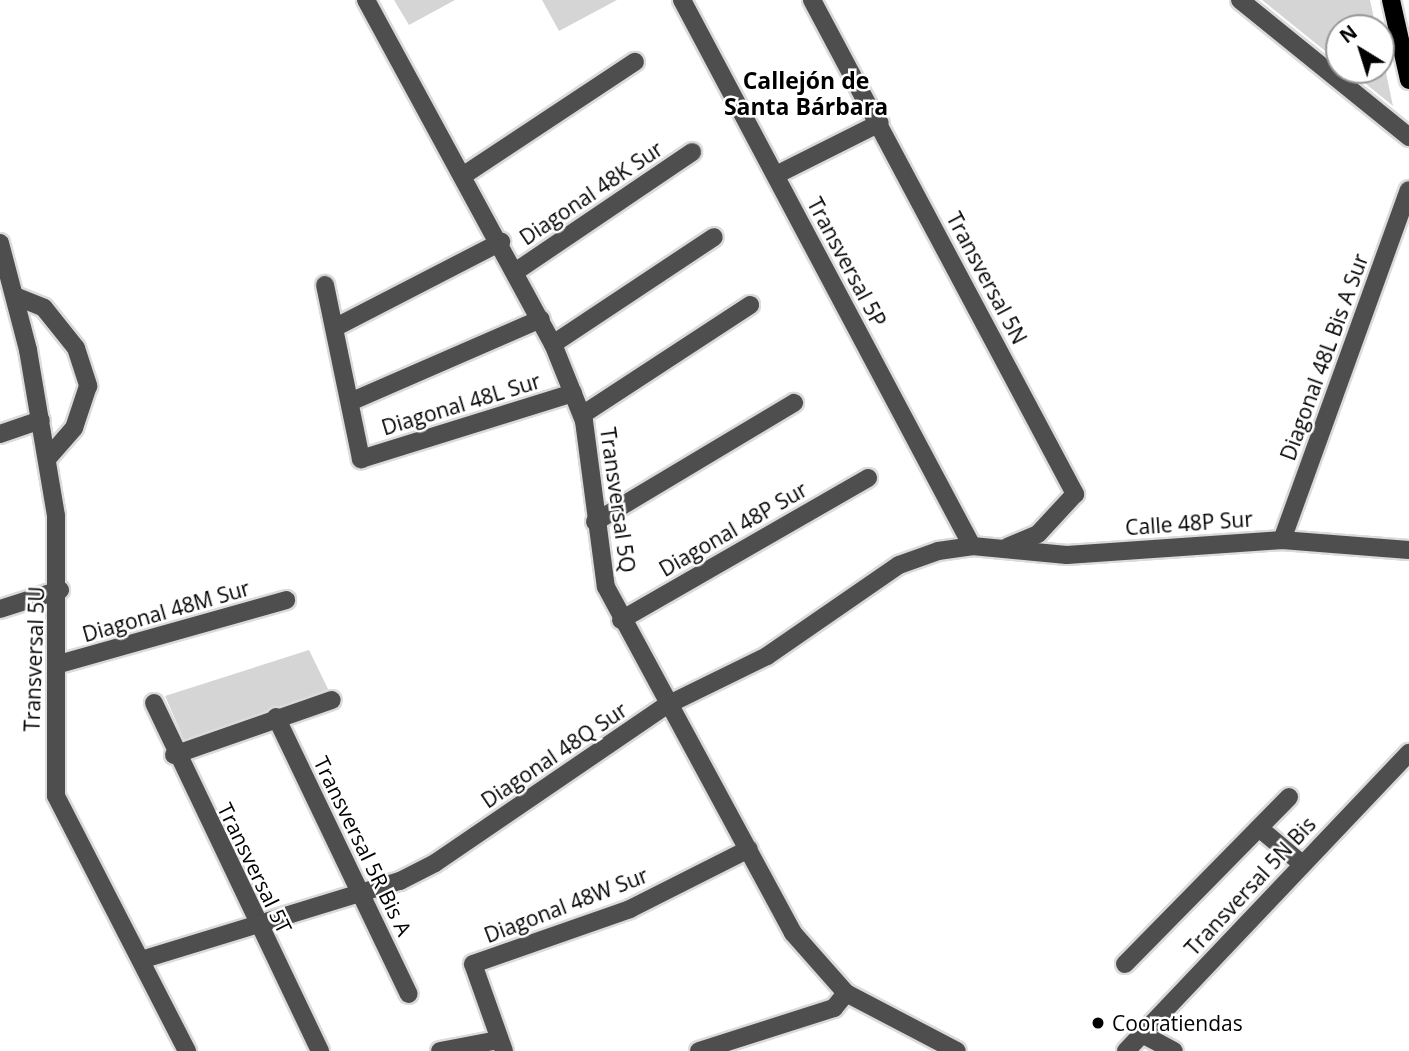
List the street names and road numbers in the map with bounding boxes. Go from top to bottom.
street label: Diagonal 48K Sur [515,136,667,250]
street label: Transversal 5P [802,193,892,331]
street label: Transversal 5N [942,208,1032,348]
street label: Diagonal 48L Bis A Sur [1275,250,1373,464]
street label: Diagonal 48L Sur [378,368,544,440]
street label: Transversal 5Q [595,426,641,574]
street label: Diagonal 48P Sur [655,476,811,582]
street label: Calle 48P Sur [1124,506,1254,540]
street label: Diagonal 48M Sur [79,575,253,647]
street label: Transversal 5U [19,586,49,732]
street label: Diagonal 48Q Sur [476,697,632,813]
street label: Transversal 5R Bis A [309,752,417,940]
street label: Transversal 5T [213,799,297,937]
street label: Transversal 5N Bis [1179,812,1321,960]
street label: Diagonal 48W Sur [481,862,651,948]

